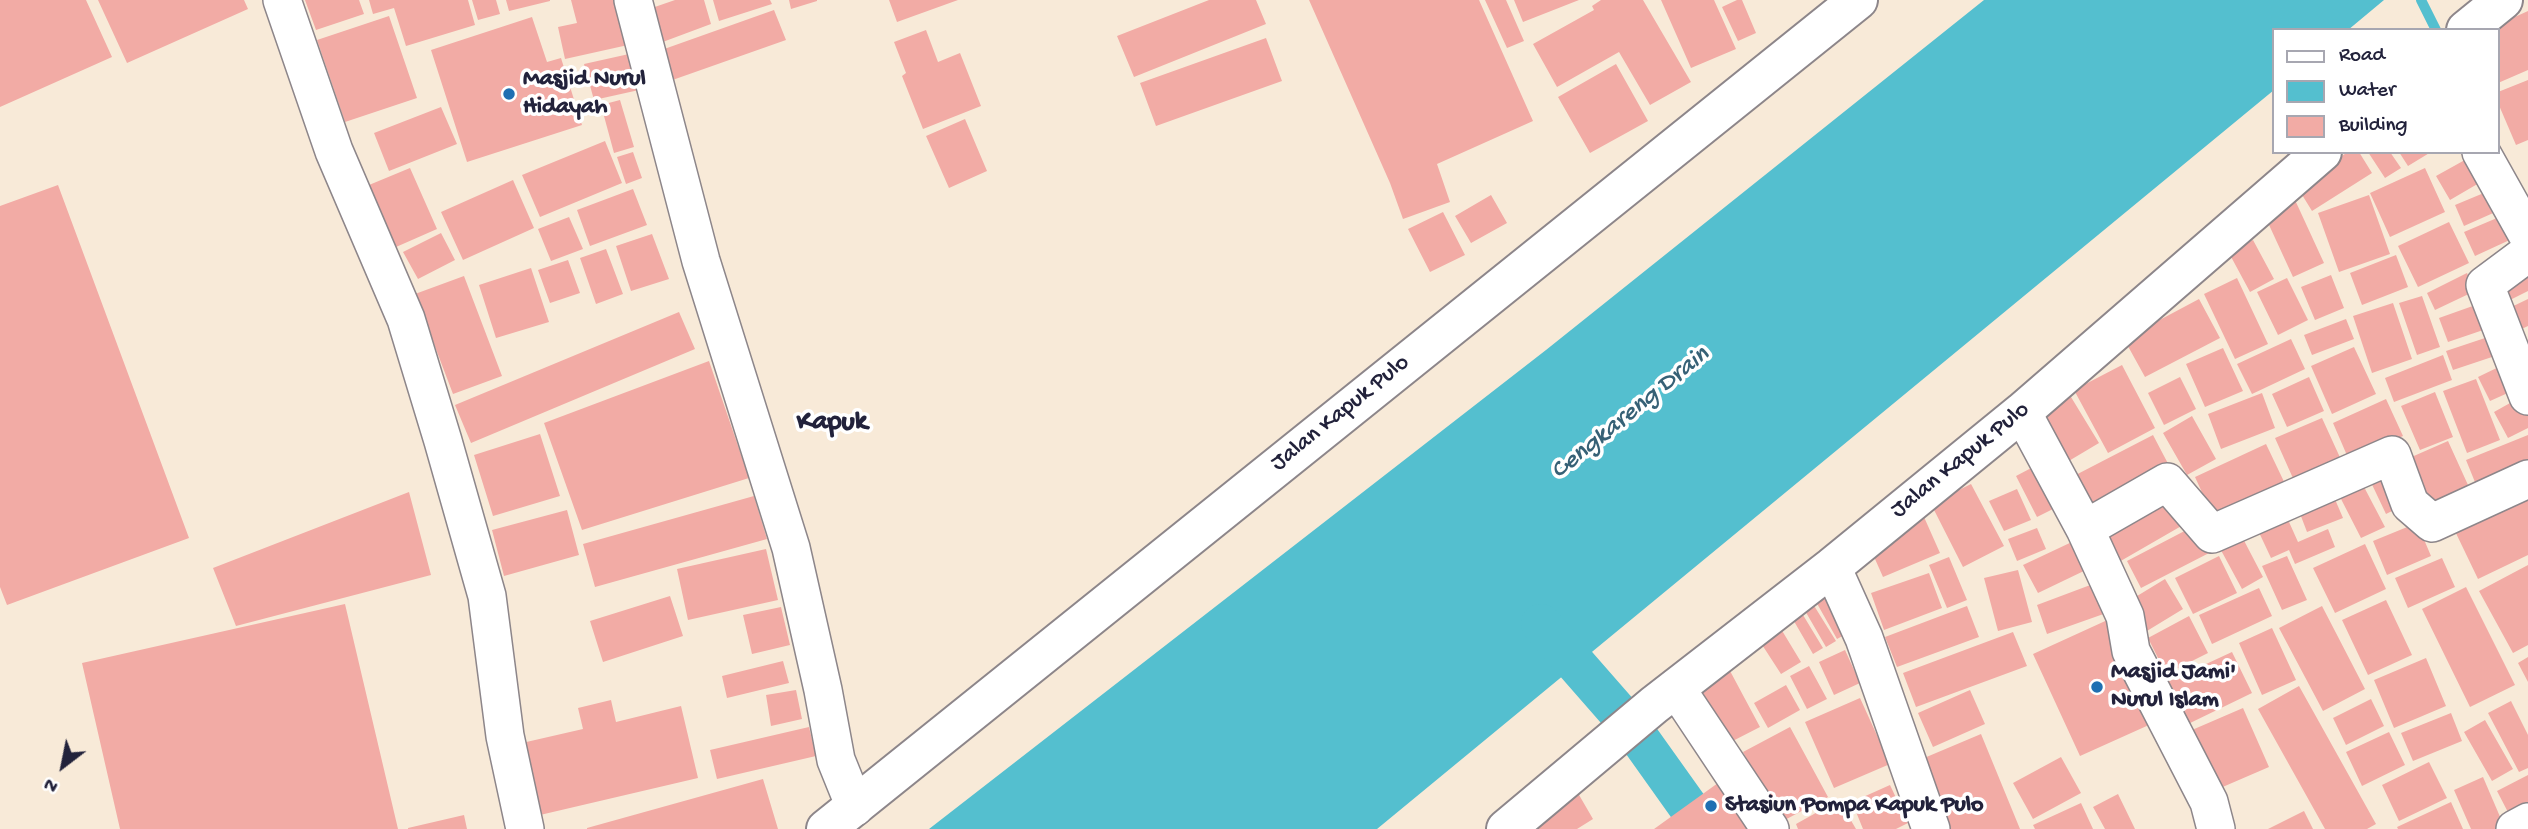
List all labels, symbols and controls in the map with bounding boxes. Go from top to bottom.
legend [2272,28,2500,154]
text: Road [2339,44,2385,69]
place label: Masjid Nurul Hidayah [523,66,646,122]
text: Water [2339,79,2395,104]
marker: Masjid Nurul Hidayah [501,86,517,102]
text: Building [2339,114,2408,139]
water label: Cengkareng Drain [1545,340,1717,488]
street label: Jalan Kapuk Pulo [1266,349,1416,479]
street label: Jalan Kapuk Pulo [1886,396,2036,526]
district label: Kapuk [797,407,867,441]
place label: Masjid Jami' Nurul Islam [2111,659,2236,715]
marker: Masjid Jami' Nurul Islam [2089,679,2105,695]
north arrow [28,731,98,801]
text: N [40,771,63,797]
place label: Stasiun Pompa Kapuk Pulo [1725,792,1983,820]
marker: Stasiun Pompa Kapuk Pulo [1703,798,1719,814]

